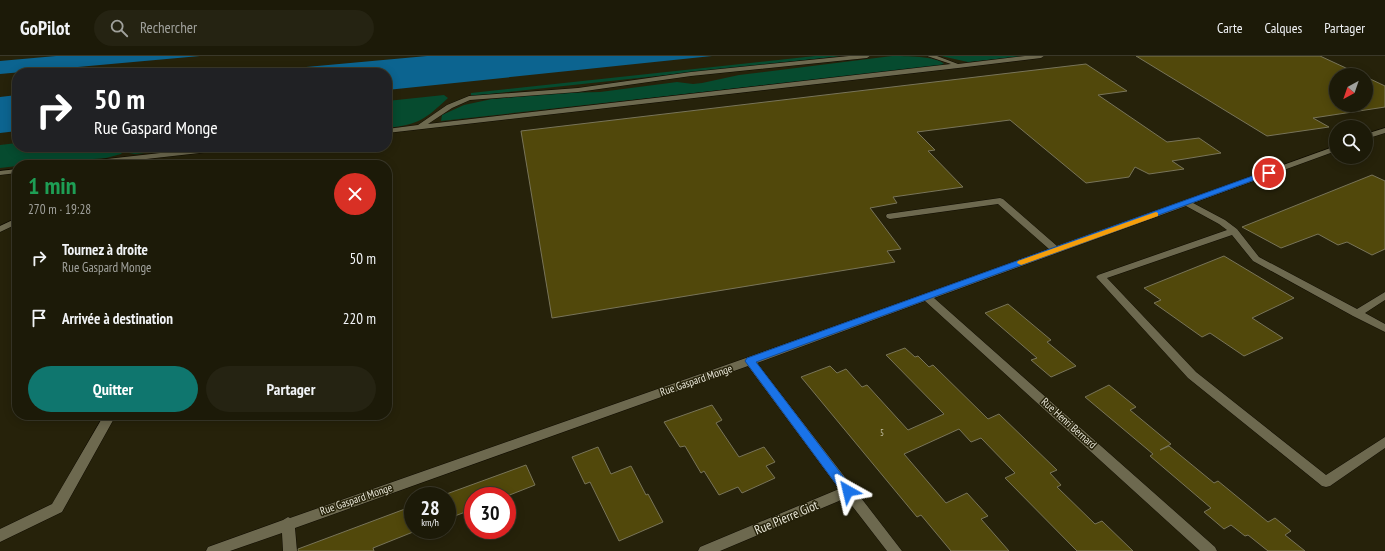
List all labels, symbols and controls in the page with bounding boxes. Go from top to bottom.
search box [94,10,374,46]
text: GoPilot [20,16,70,40]
icon: search [108,17,130,39]
text: Rechercher [140,18,197,37]
text: Carte [1217,19,1242,37]
text: Calques [1264,19,1302,37]
text: Partager [1324,19,1365,37]
north arrow [1329,68,1373,112]
map controls [1329,68,1373,164]
text: 50 m [94,80,145,117]
icon: right [28,84,80,136]
text: Rue Gaspard Monge [94,116,218,139]
button: search [1329,120,1373,164]
pin [1252,156,1286,190]
icon: arrive [1258,162,1280,184]
text: 1 min [28,170,76,201]
button: close [334,173,376,215]
text: 270 m · 19:28 [28,201,91,218]
text: Tournez à droite [62,240,148,259]
icon: right [28,247,50,269]
text: 50 m [350,249,376,268]
text: Rue Gaspard Monge [62,259,151,276]
icon: arrive [28,307,50,329]
text: Arrivée à destination [62,309,173,328]
text: 220 m [343,309,376,328]
street label: Rue Gaspard Monge [658,361,734,399]
button: Quitter [28,366,198,412]
button: Partager [206,366,376,412]
street label: Rue Henri Bernard [1038,394,1100,452]
house number: 5 [880,427,884,438]
position arrow [827,470,869,512]
street label: Rue Gaspard Monge [318,480,394,518]
speed limit sign: 30 [464,487,516,539]
text: 28 [420,495,440,521]
street label: Rue Pierre Giot [752,496,821,539]
text: km/h [421,516,439,529]

